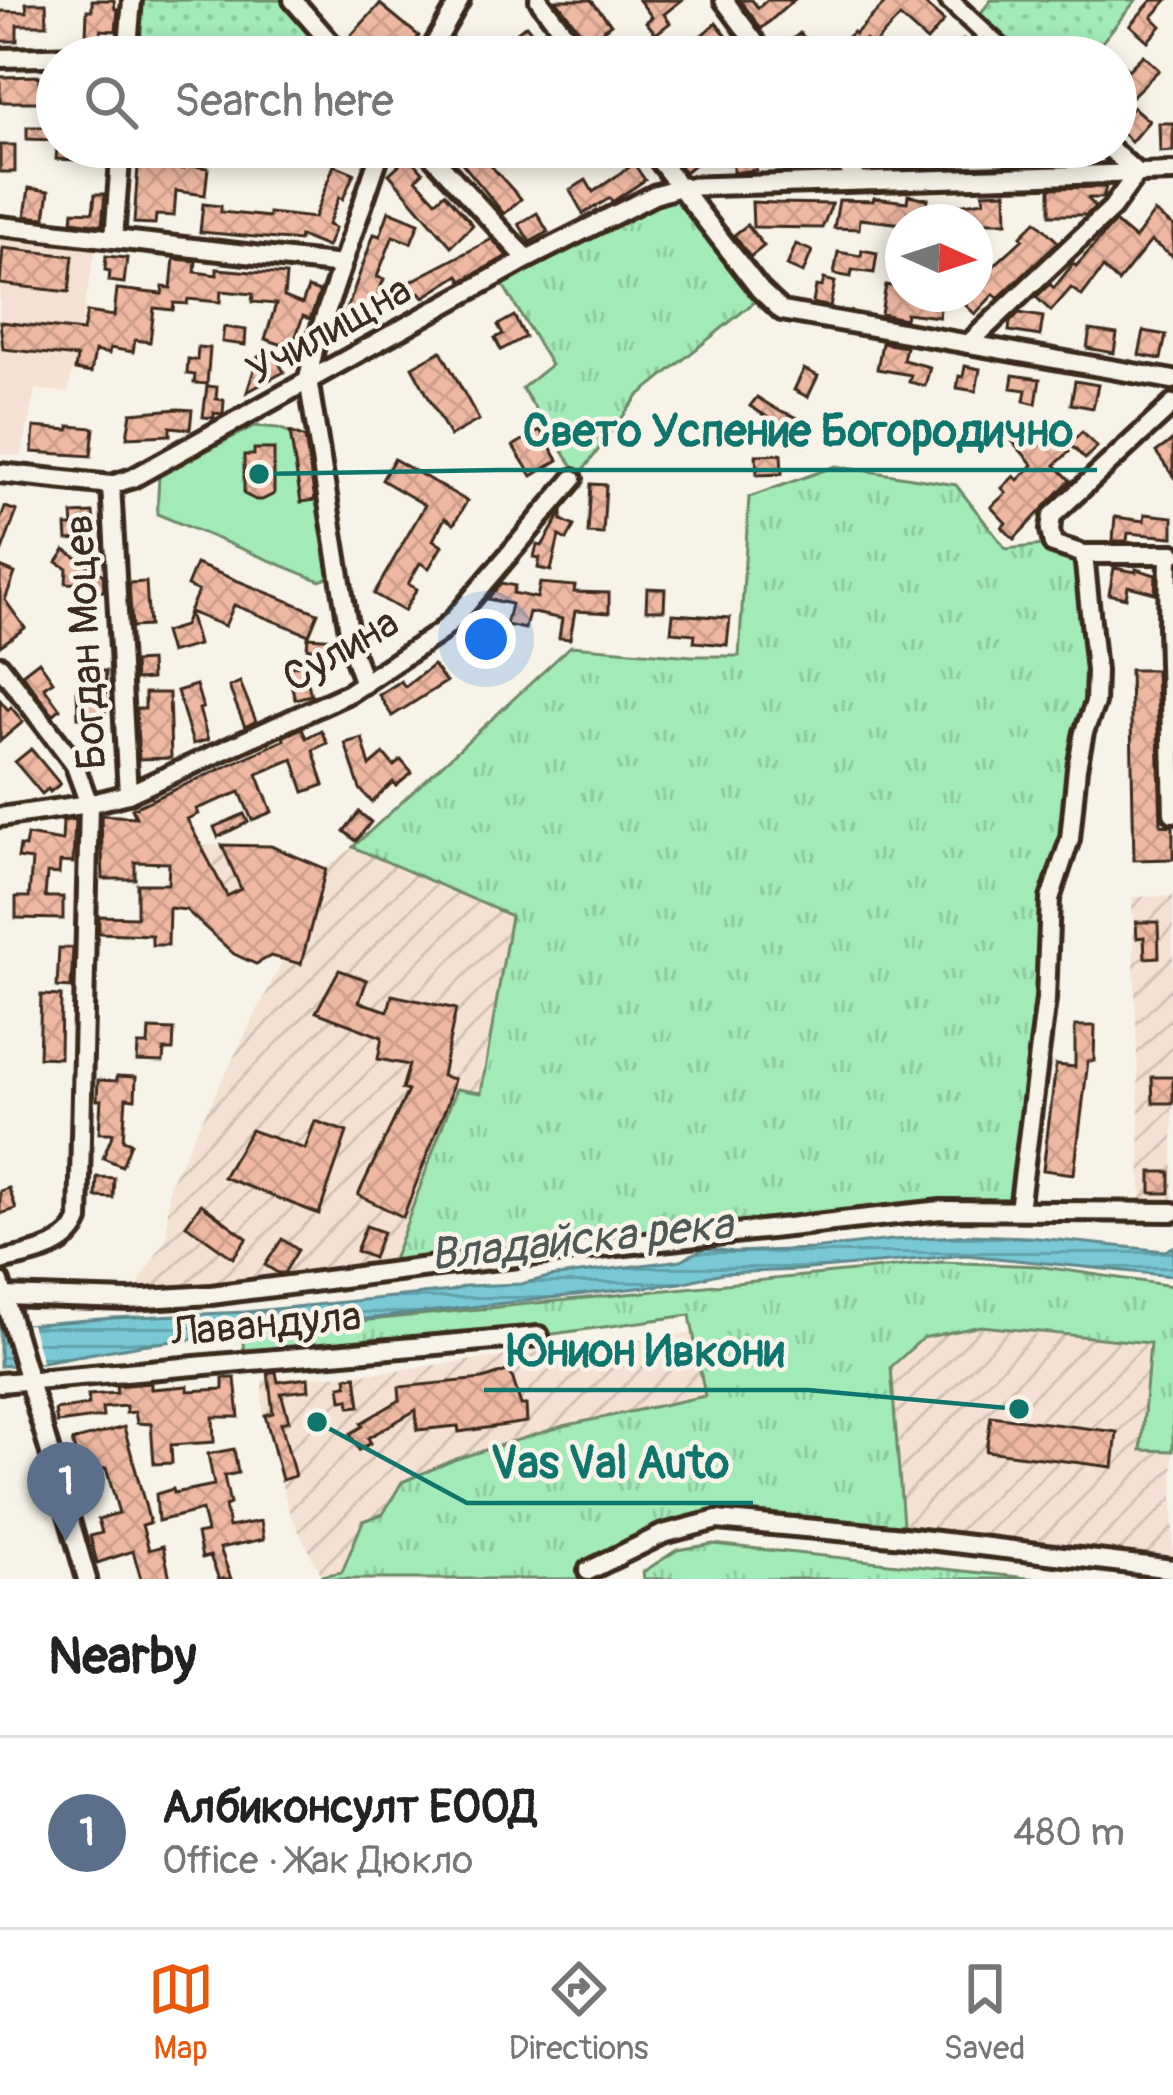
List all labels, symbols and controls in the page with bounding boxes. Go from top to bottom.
search box [36,36,1137,168]
icon: search [78,69,144,135]
text: Search here [174,74,394,130]
north arrow [885,204,993,312]
street label: Училищна [238,264,420,397]
callout: Свето Успение Богородично [499,389,1097,470]
text: Свето Успение Богородично [523,404,1073,460]
street label: Богдан Моцев [53,513,119,771]
street label: Сулина [274,597,408,705]
your location [456,609,516,669]
water label: Владайска река [427,1196,737,1284]
street label: Лавандула [168,1291,363,1359]
callout: Юнион Ивкони [484,1309,808,1390]
text: Юнион Ивкони [507,1324,784,1380]
callout: Vas Val Auto [467,1422,753,1503]
text: Vas Val Auto [491,1436,729,1492]
pin: 1 [27,1442,105,1541]
text: Nearby [48,1625,196,1689]
text: Албиконсулт ЕООД [162,1780,536,1836]
text: 1 [79,1808,95,1857]
text: 480 m [1013,1808,1125,1857]
text: Office · Жак Дюкло [162,1836,473,1885]
tab: Map [148,1956,214,2069]
tab: Directions [509,1956,649,2069]
tab: Saved [944,1956,1025,2069]

